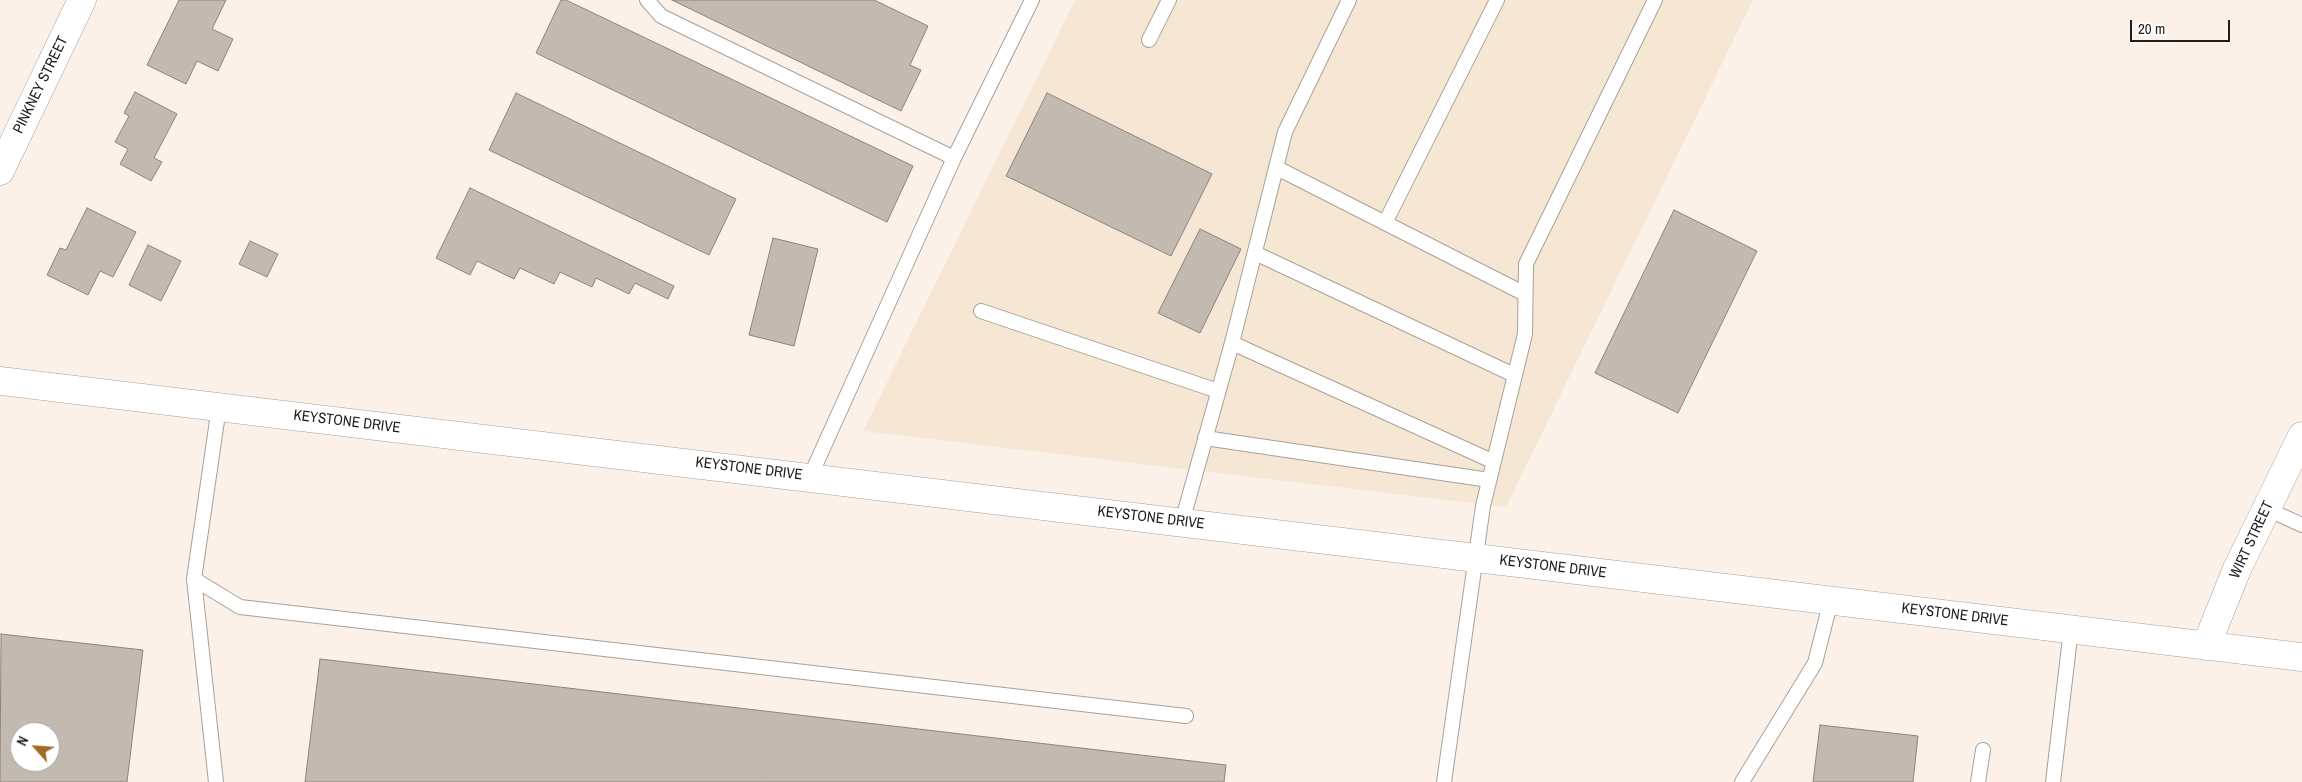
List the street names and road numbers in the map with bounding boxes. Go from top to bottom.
street label: PINKNEY STREET [10,33,72,137]
street label: KEYSTONE DRIVE [292,406,402,438]
street label: KEYSTONE DRIVE [694,453,804,485]
street label: WIRT STREET [2226,499,2278,581]
street label: KEYSTONE DRIVE [1096,502,1206,534]
street label: KEYSTONE DRIVE [1498,551,1608,583]
street label: KEYSTONE DRIVE [1900,599,2010,631]

